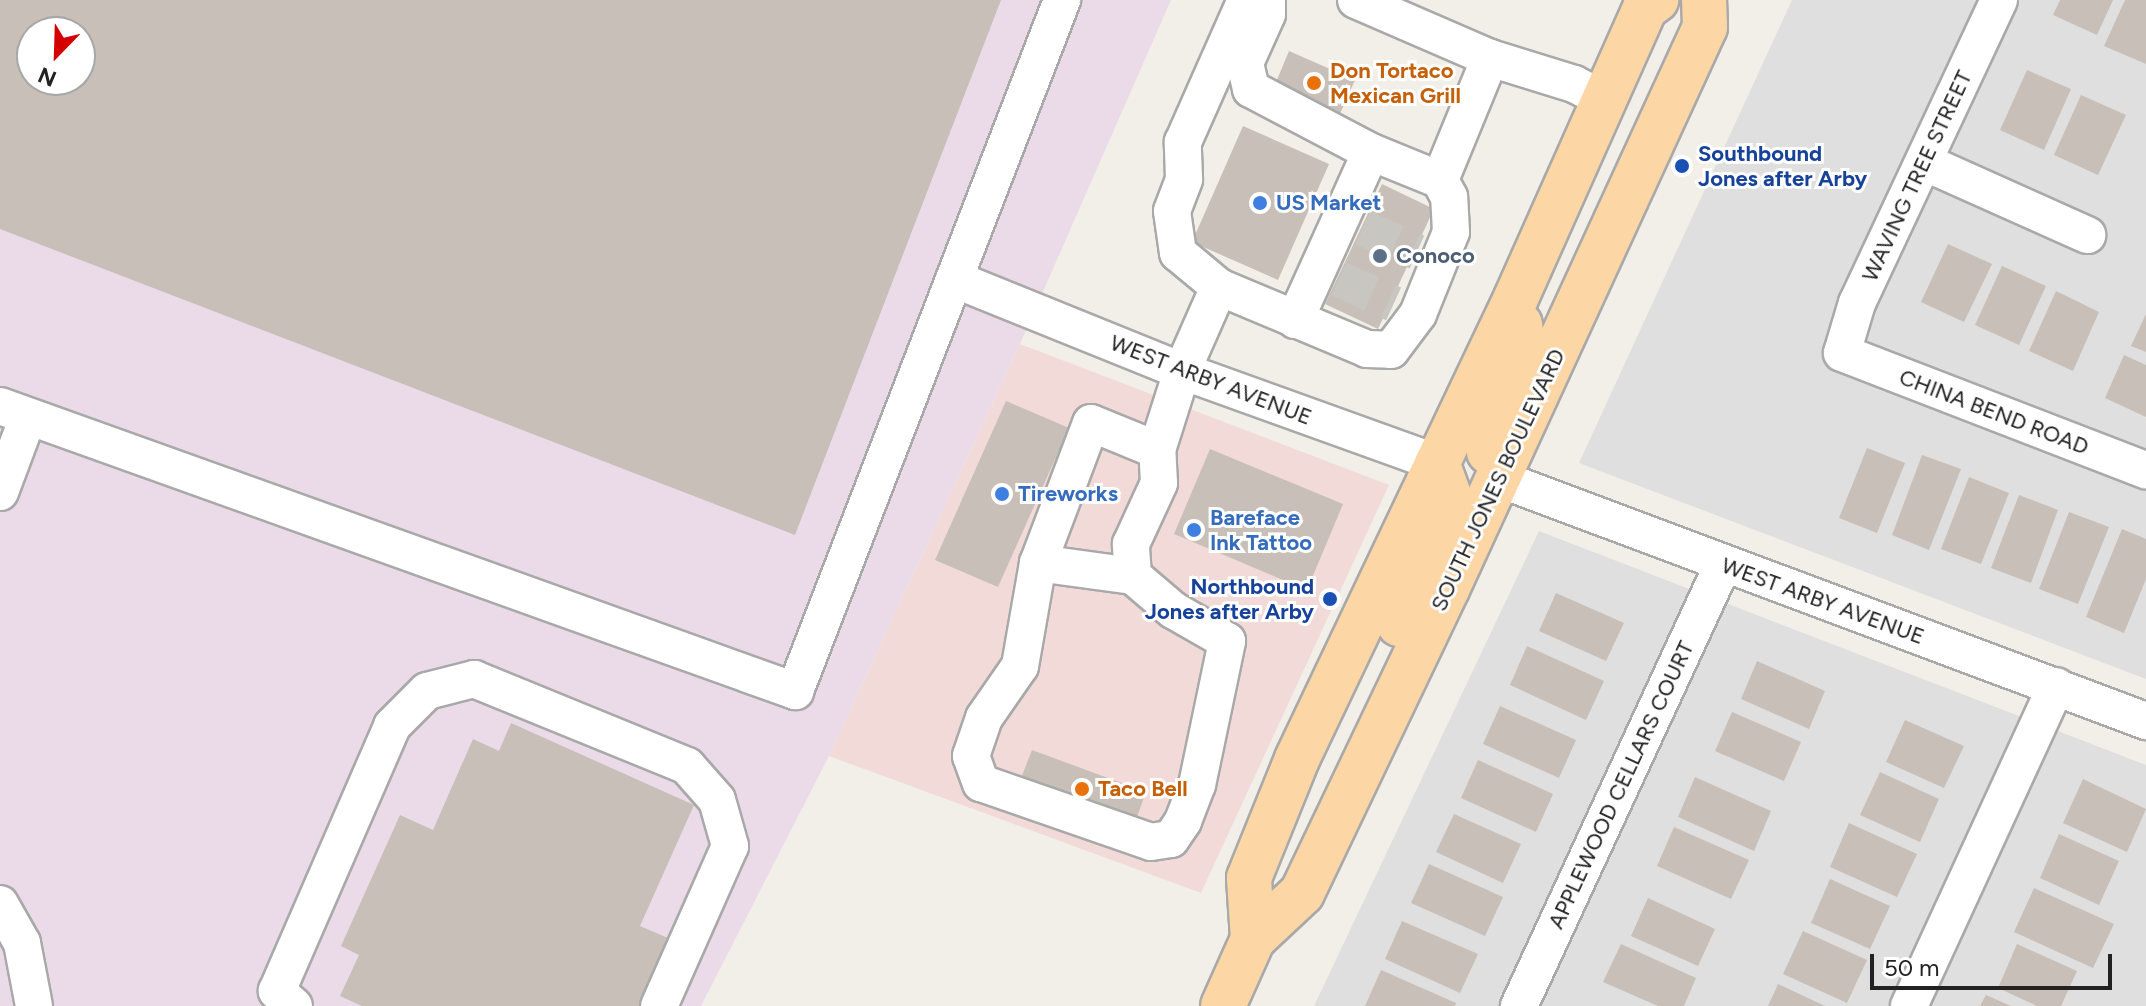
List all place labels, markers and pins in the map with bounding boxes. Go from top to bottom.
place label: Don Tortaco Mexican Grill [1330,57,1461,108]
marker: Don Tortaco Mexican Grill [1305,74,1323,92]
place label: Southbound Jones after Arby [1698,140,1867,192]
marker: Southbound Jones after Arby [1673,157,1691,175]
place label: US Market [1276,190,1381,216]
marker: US Market [1251,194,1269,212]
place label: Conoco [1396,243,1475,269]
marker: Conoco [1371,247,1389,265]
place label: Tireworks [1018,481,1118,507]
marker: Tireworks [993,485,1011,503]
place label: Bareface Ink Tattoo [1210,504,1312,556]
marker: Bareface Ink Tattoo [1185,521,1203,539]
place label: Northbound Jones after Arby [1145,573,1314,624]
marker: Northbound Jones after Arby [1321,590,1339,608]
place label: Taco Bell [1098,776,1188,802]
marker: Taco Bell [1073,780,1091,798]

